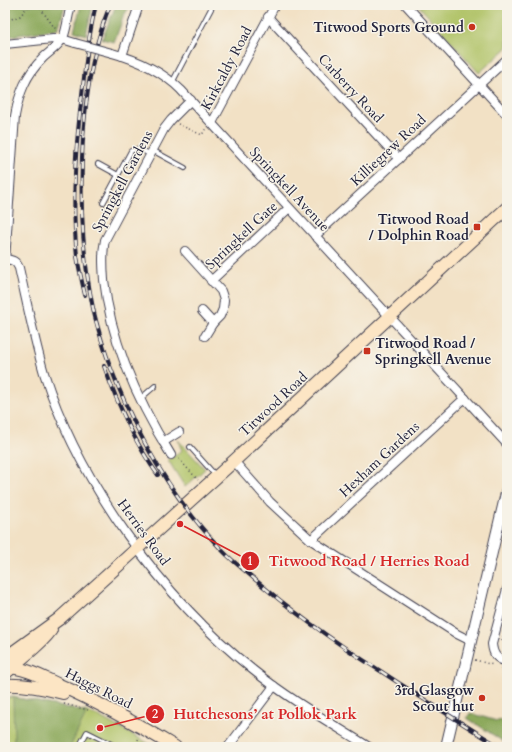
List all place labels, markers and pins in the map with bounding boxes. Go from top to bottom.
place label: Titwood Sports Ground [313,18,464,37]
marker: Titwood Sports Ground [467,22,477,32]
place label: Titwood Road / Dolphin Road [369,210,469,245]
marker: Titwood Road / Dolphin Road [472,222,482,232]
place label: Titwood Road / Springkell Avenue [375,334,491,369]
marker: Titwood Road / Springkell Avenue [362,346,372,356]
callout: Titwood Road / Herries Road [240,547,477,574]
place label: 3rd Glasgow Scout hut [395,681,474,716]
marker: 3rd Glasgow Scout hut [477,693,487,703]
callout: Hutchesons’ at Pollok Park [145,700,364,727]

